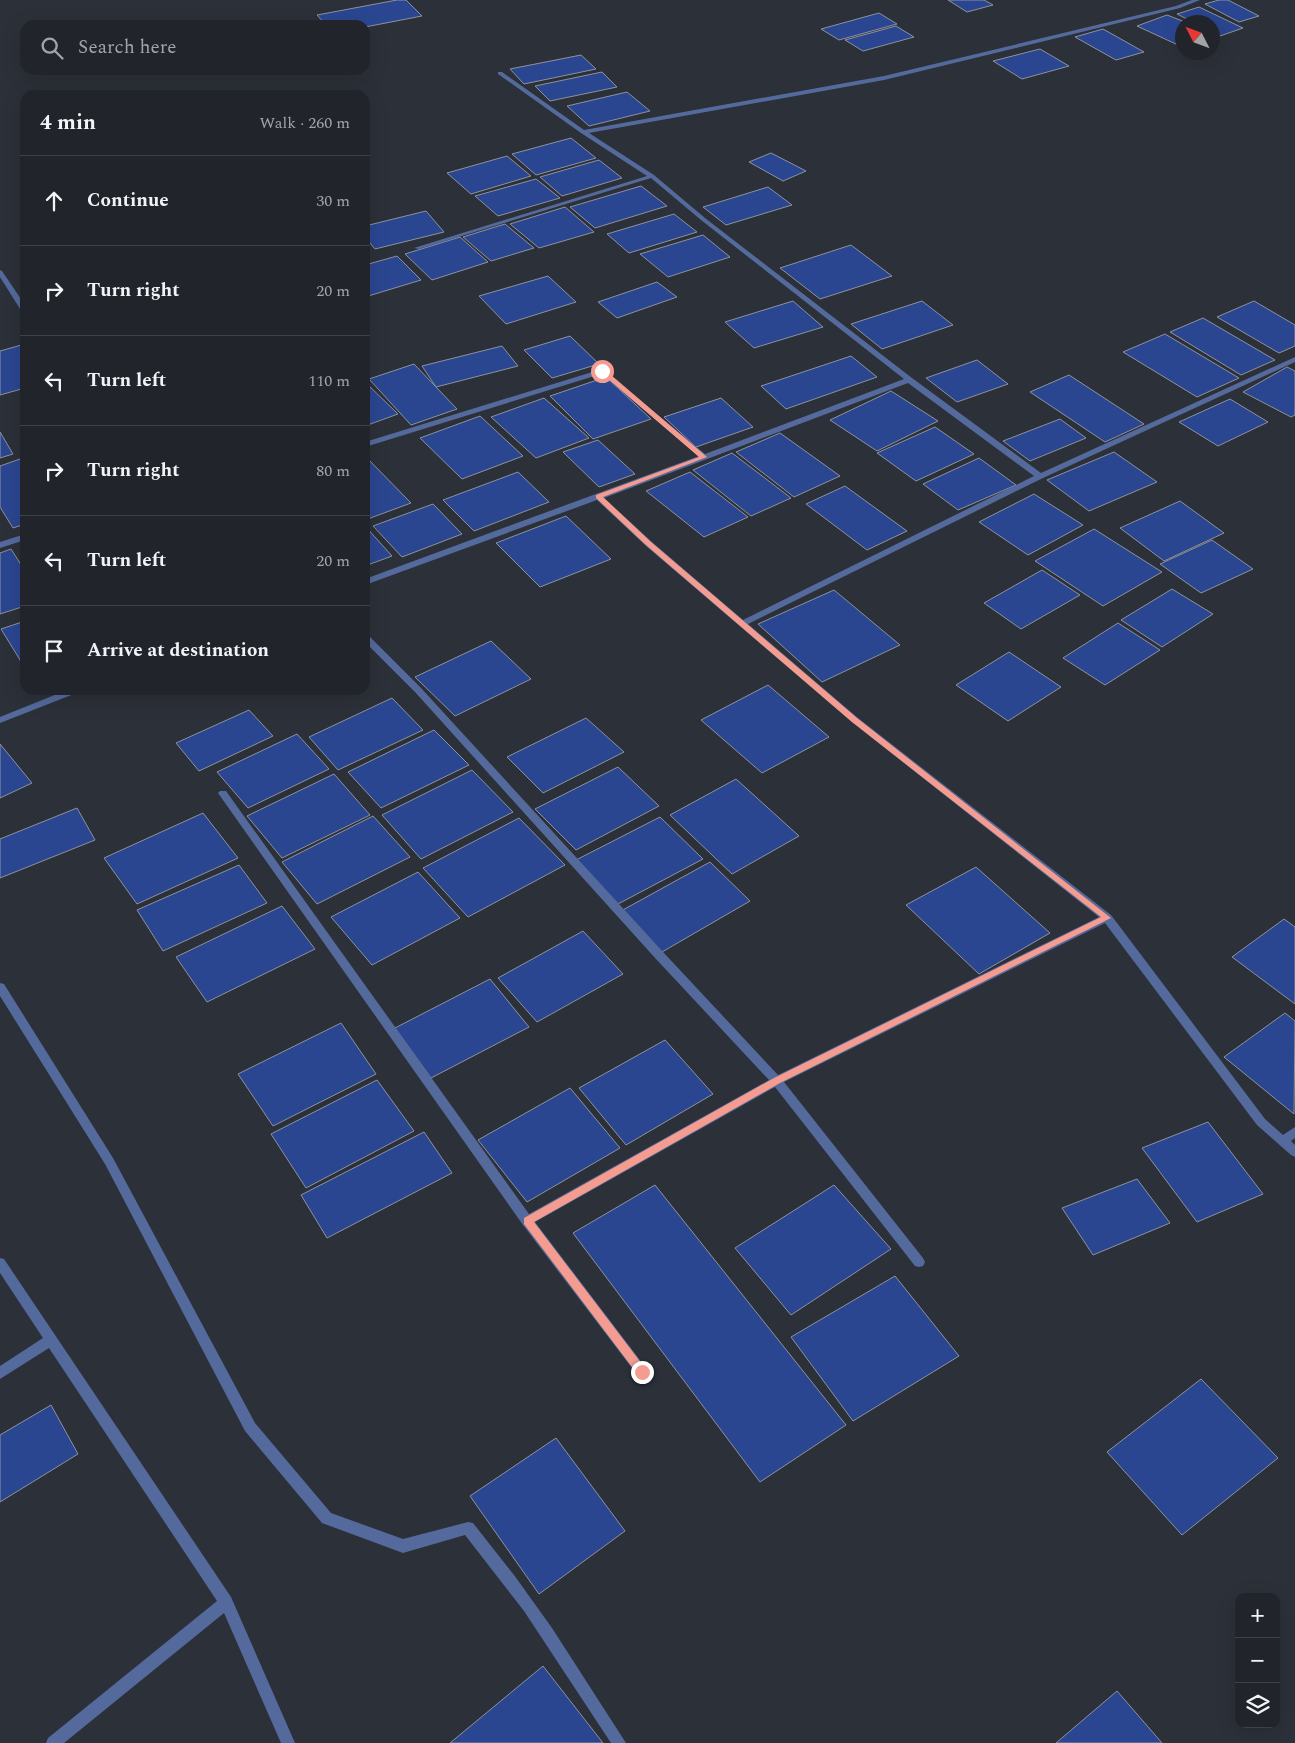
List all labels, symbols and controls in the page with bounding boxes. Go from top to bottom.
north arrow [1175,15,1220,60]
search box [20,20,370,75]
text: Search here [78,33,177,62]
icon: search [38,34,66,62]
text: 4 min [40,107,96,139]
text: Walk · 260 m [259,111,350,135]
text: Continue [87,186,169,215]
icon: ahead [40,187,68,215]
text: 30 m [316,189,350,213]
text: Turn right [87,276,180,305]
icon: right [40,277,68,305]
text: 20 m [316,279,350,303]
route start [591,360,614,383]
text: Turn left [87,366,166,395]
icon: left [40,367,68,395]
text: 110 m [308,369,350,393]
text: Turn right [87,456,180,485]
icon: right [40,457,68,485]
text: 80 m [316,459,350,483]
text: Turn left [87,546,166,575]
icon: left [40,547,68,575]
text: 20 m [316,549,350,573]
text: Arrive at destination [87,636,269,665]
icon: arrive [40,637,68,665]
route end [631,1361,654,1384]
map controls [1235,1593,1280,1728]
button: + [1235,1593,1280,1638]
button: − [1235,1638,1280,1683]
button: layers [1235,1683,1280,1728]

